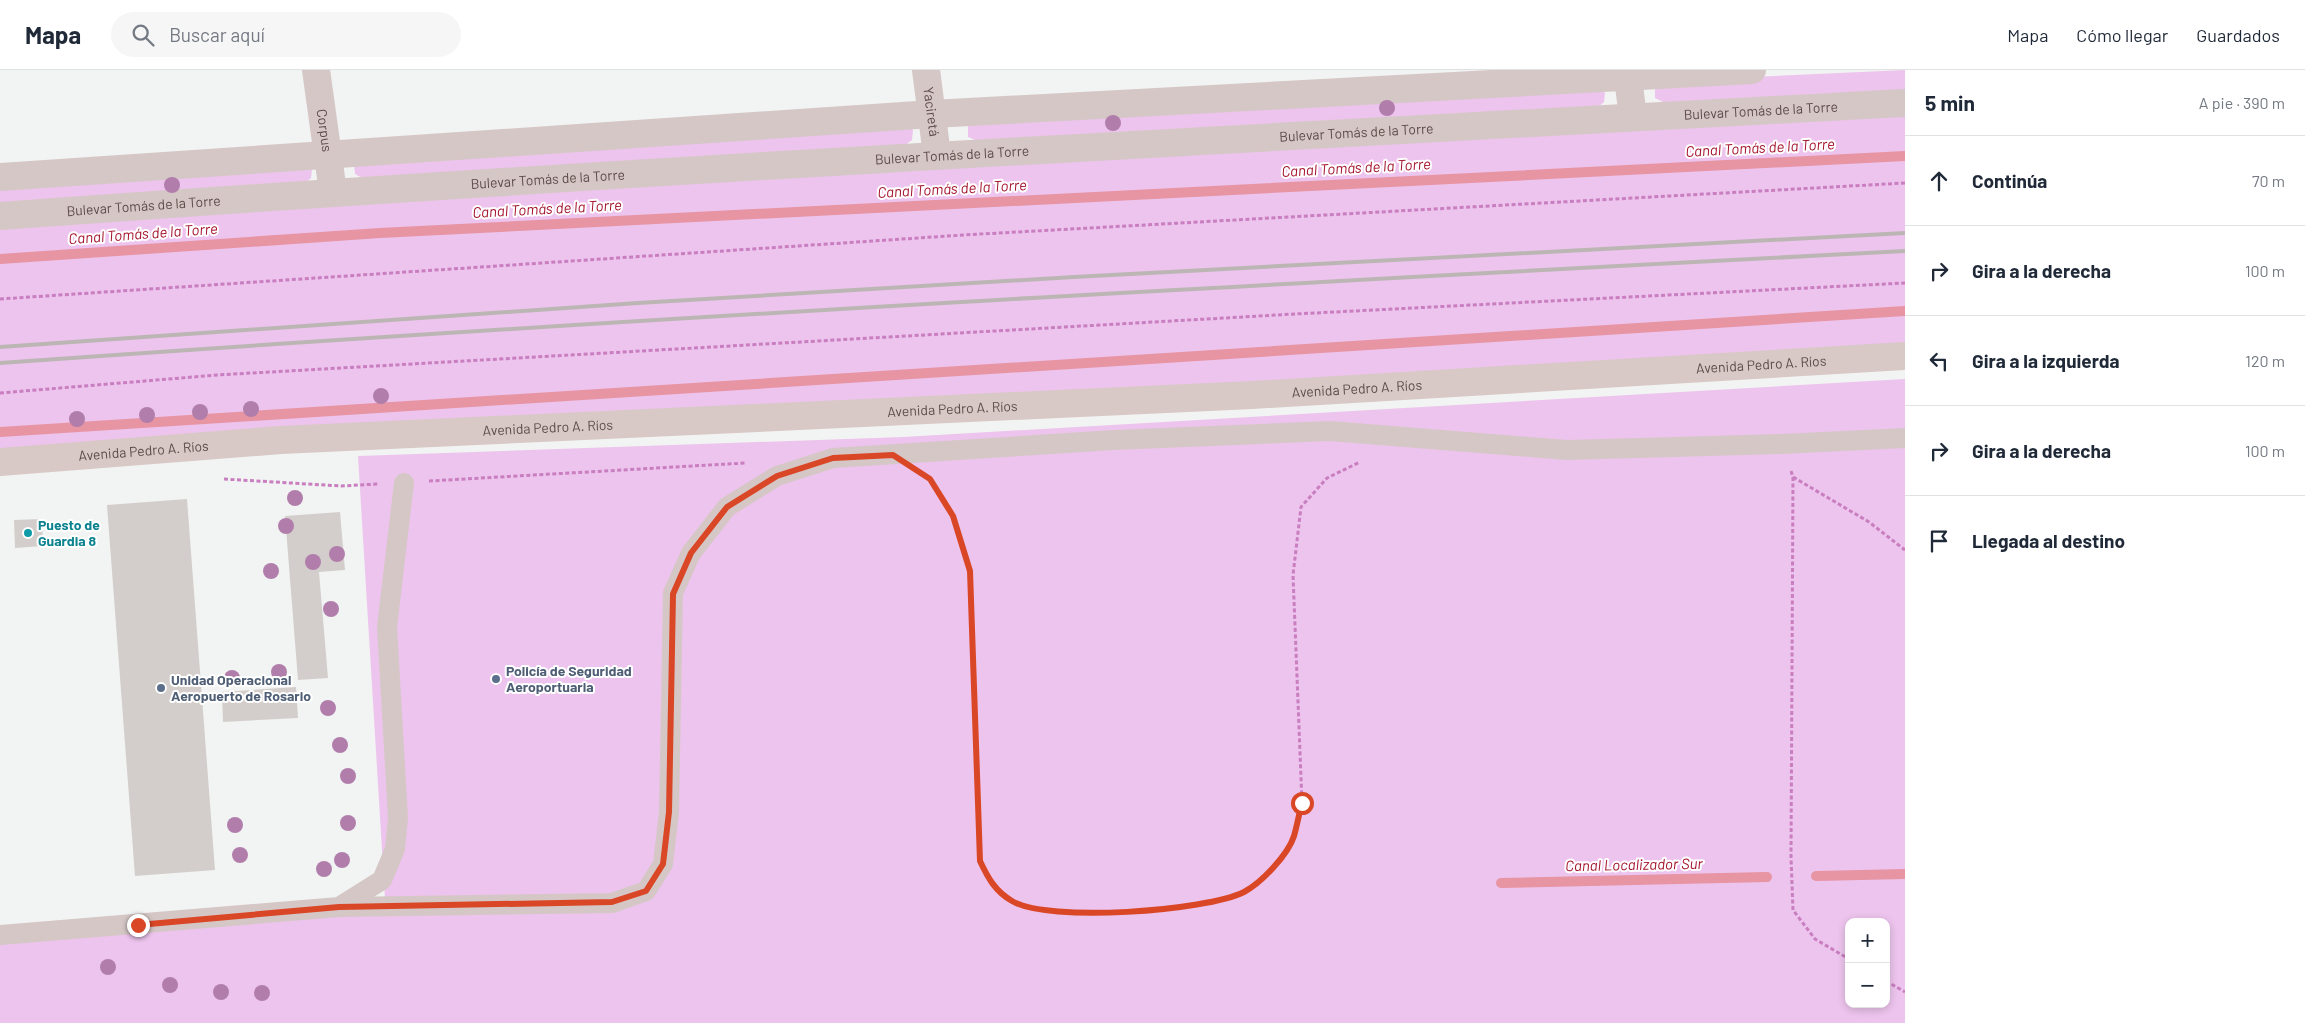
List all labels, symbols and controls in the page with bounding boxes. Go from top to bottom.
search box [111,12,461,57]
text: Mapa [25,20,81,49]
icon: search [129,21,157,49]
text: Buscar aquí [169,23,265,46]
text: Mapa [2007,24,2048,46]
text: Cómo llegar [2076,24,2168,46]
text: Guardados [2196,24,2280,46]
street label: Yaciretá [920,86,944,137]
text: 5 min [1925,90,1975,115]
text: A pie · 390 m [2199,93,2285,112]
street label: Bulevar Tomás de la Torre [1683,98,1838,123]
street label: Corpus [314,108,336,153]
street label: Bulevar Tomás de la Torre [1279,119,1434,145]
water label: Canal Tomás de la Torre [1685,134,1835,160]
street label: Bulevar Tomás de la Torre [874,142,1030,167]
water label: Canal Tomás de la Torre [1281,154,1431,180]
street label: Bulevar Tomás de la Torre [470,165,625,192]
icon: ahead [1925,167,1953,195]
text: Continúa [1972,169,2047,192]
text: 70 m [2252,171,2285,190]
water label: Canal Tomás de la Torre [877,175,1027,201]
street label: Bulevar Tomás de la Torre [66,192,221,219]
water label: Canal Tomás de la Torre [472,195,622,221]
water label: Canal Tomás de la Torre [68,219,218,247]
icon: right [1925,257,1953,285]
text: Gira a la derecha [1972,259,2111,282]
text: 100 m [2245,261,2285,280]
icon: left [1925,347,1953,375]
text: Gira a la izquierda [1972,349,2120,372]
text: 120 m [2245,351,2285,370]
street label: Avenida Pedro A. Ríos [1695,352,1827,376]
street label: Avenida Pedro A. Ríos [1291,376,1423,401]
street label: Avenida Pedro A. Ríos [887,397,1018,420]
street label: Avenida Pedro A. Ríos [482,416,614,439]
street label: Avenida Pedro A. Ríos [78,437,210,464]
icon: right [1925,437,1953,465]
text: Gira a la derecha [1972,439,2111,462]
text: 100 m [2245,441,2285,460]
place label: Puesto de Guardia 8 [38,516,100,549]
marker: Puesto de Guardia 8 [22,527,34,539]
icon: arrive [1925,527,1953,555]
text: Llegada al destino [1972,529,2125,552]
place label: Policía de Seguridad Aeroportuaria [506,662,632,695]
place label: Unidad Operacional Aeropuerto de Rosario [171,671,311,704]
marker: Policía de Seguridad Aeroportuaria [490,673,502,685]
marker: Unidad Operacional Aeropuerto de Rosario [155,682,167,694]
route start [1291,792,1314,815]
water label: Canal Localizador Sur [1565,854,1704,874]
route end [127,914,150,937]
map controls [1845,918,1890,1008]
button: + [1845,918,1890,963]
button: − [1845,963,1890,1008]

